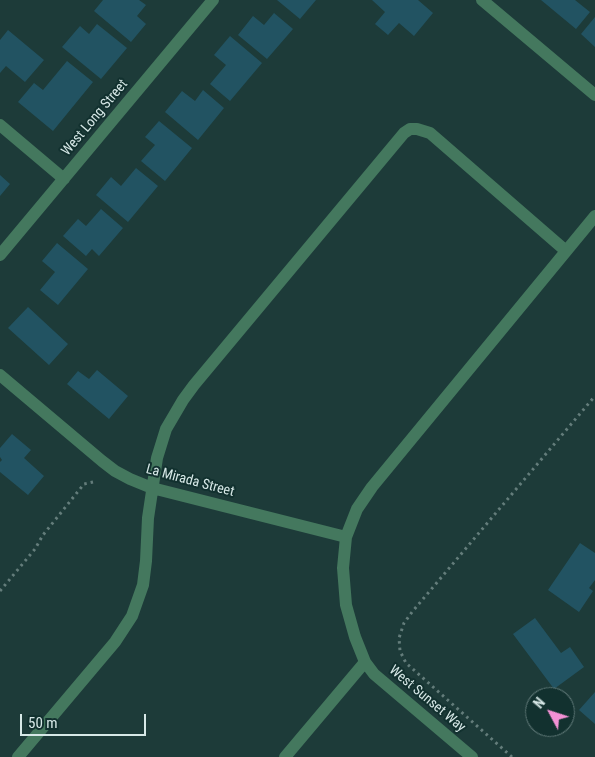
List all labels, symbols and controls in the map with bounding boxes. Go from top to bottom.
street label: West Long Street [58,77,132,159]
street label: La Mirada Street [144,461,236,501]
street label: West Sunset Way [385,662,469,736]
north arrow [525,687,575,737]
text: N [530,695,548,711]
scale bar [22,704,149,736]
text: 50 m [28,714,58,732]

